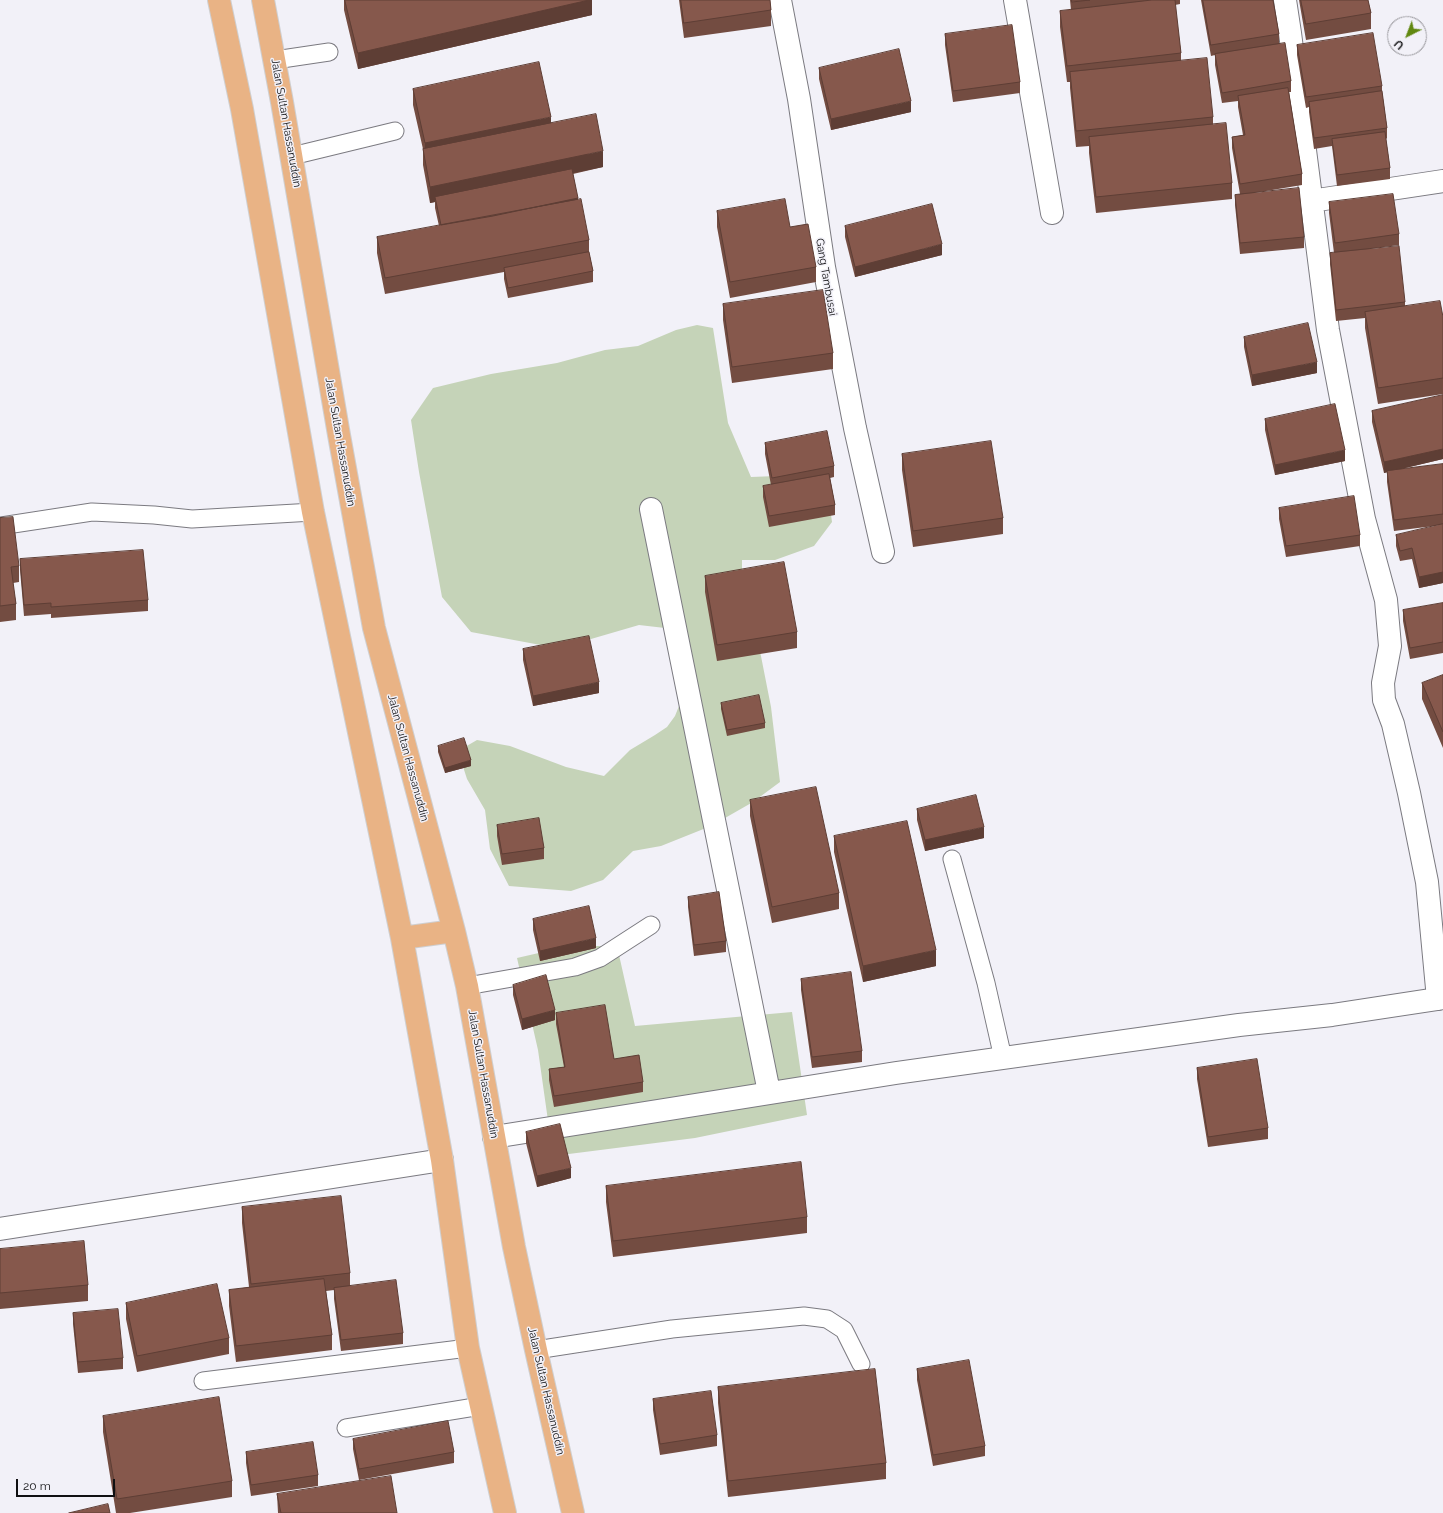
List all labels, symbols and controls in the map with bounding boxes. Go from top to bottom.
north arrow [1387,16,1427,56]
text: U [1392,37,1407,52]
street label: Jalan Sultan Hassanuddin [268,58,304,188]
street label: Gang Tambusai [813,237,839,317]
street label: Jalan Sultan Hassanuddin [322,377,358,507]
street label: Jalan Sultan Hassanuddin [385,693,431,823]
street label: Jalan Sultan Hassanuddin [465,1009,501,1139]
street label: Jalan Sultan Hassanuddin [525,1326,567,1456]
scale bar [18,1471,117,1497]
text: 20 m [23,1479,51,1493]

